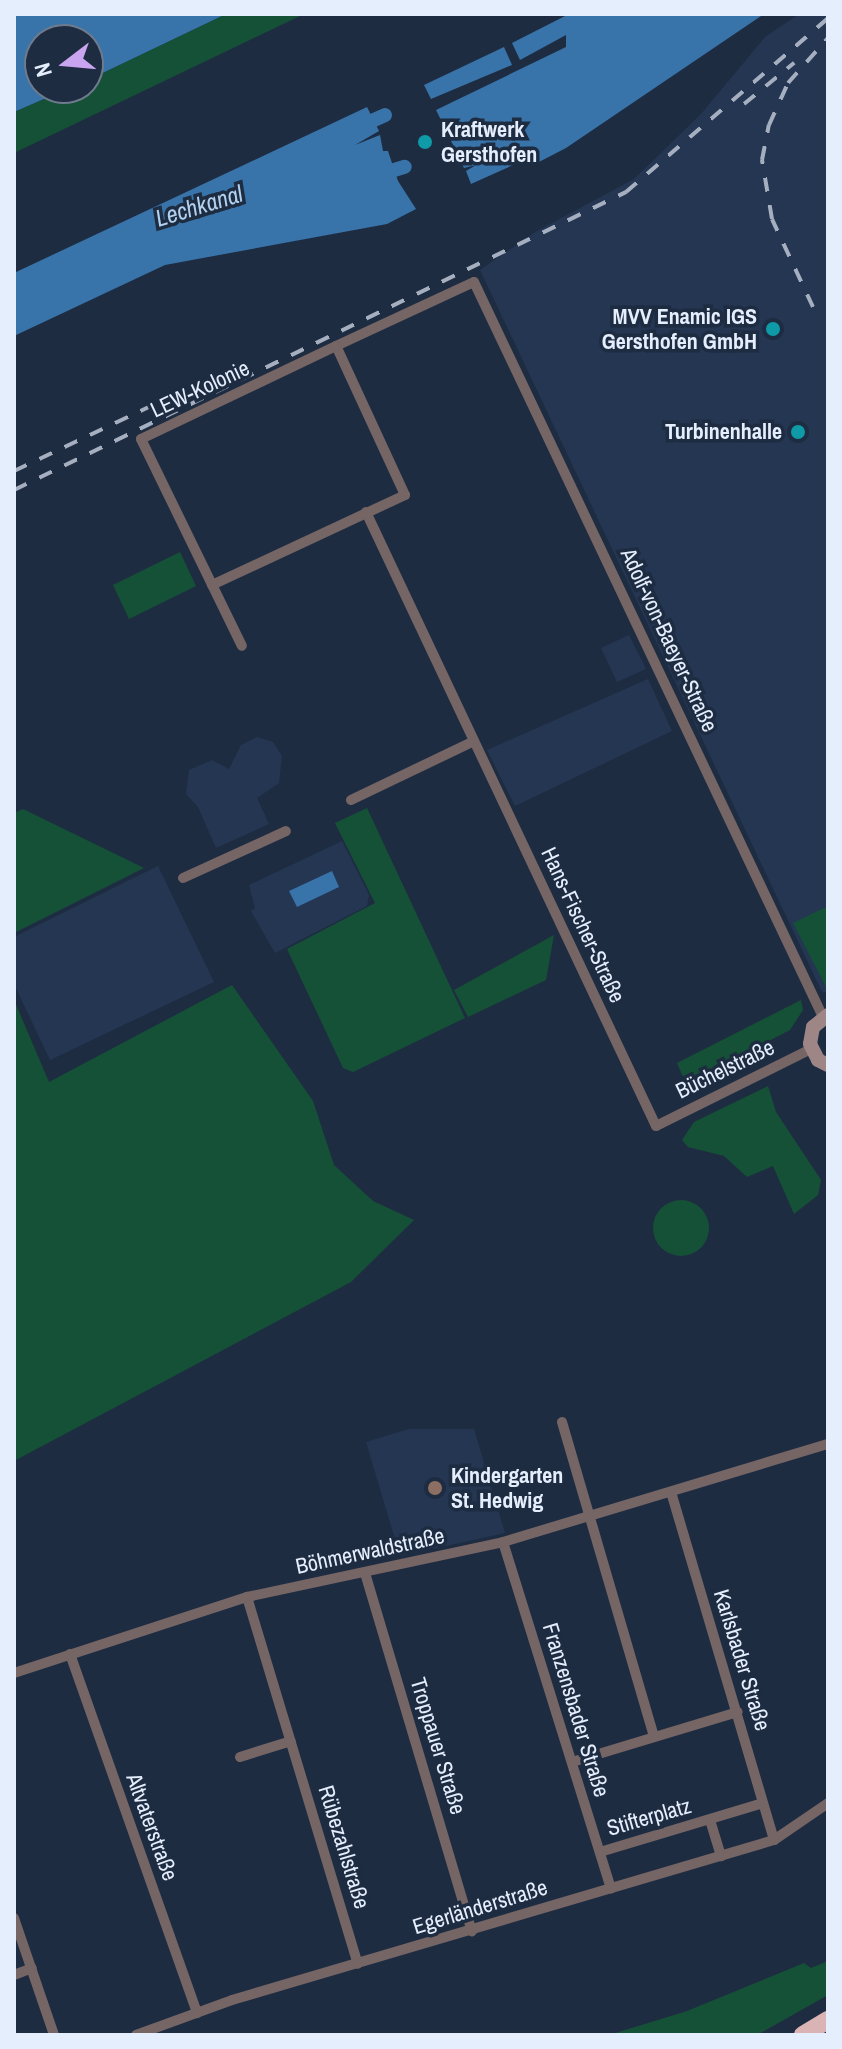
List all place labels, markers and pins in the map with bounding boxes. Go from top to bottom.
place label: Kraftwerk Gersthofen [441,116,537,168]
marker: Kraftwerk Gersthofen [416,133,434,151]
place label: MVV Enamic IGS Gersthofen GmbH [602,303,757,354]
marker: MVV Enamic IGS Gersthofen GmbH [764,320,782,338]
place label: Turbinenhalle [665,419,782,445]
marker: Turbinenhalle [789,423,807,441]
place label: Kindergarten St. Hedwig [451,1462,563,1514]
marker: Kindergarten St. Hedwig [426,1479,444,1497]

